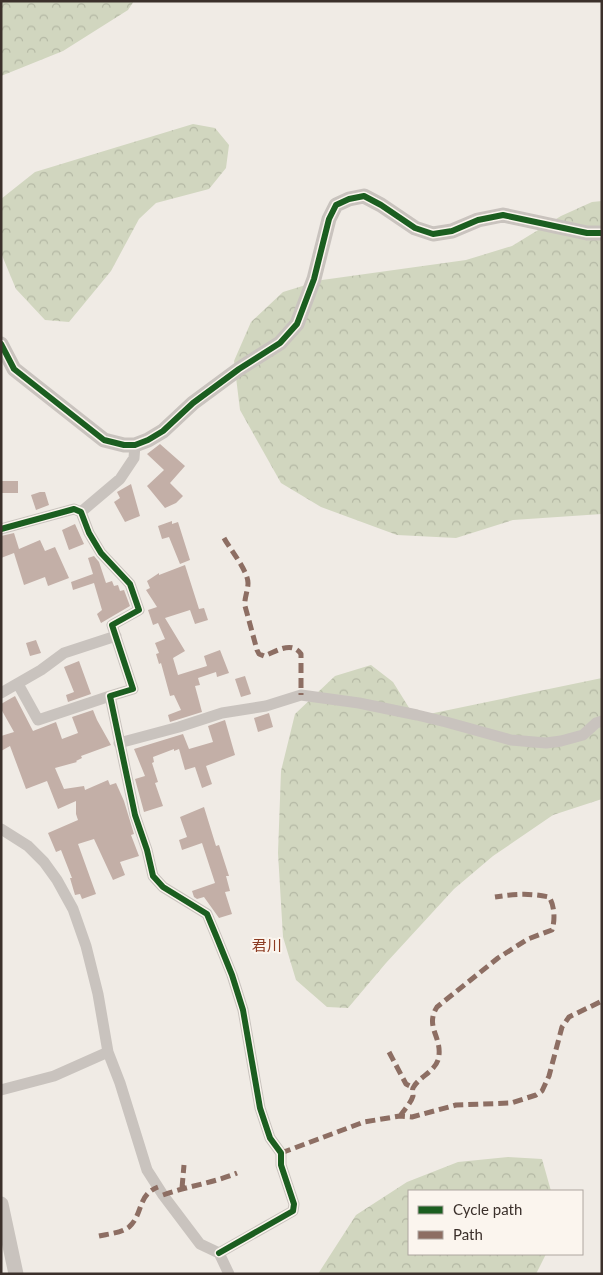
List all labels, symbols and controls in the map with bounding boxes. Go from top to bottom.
district label: 君川 [252,936,282,954]
legend [408,1190,583,1255]
text: Cycle path [453,1200,522,1218]
text: Path [453,1225,483,1243]

